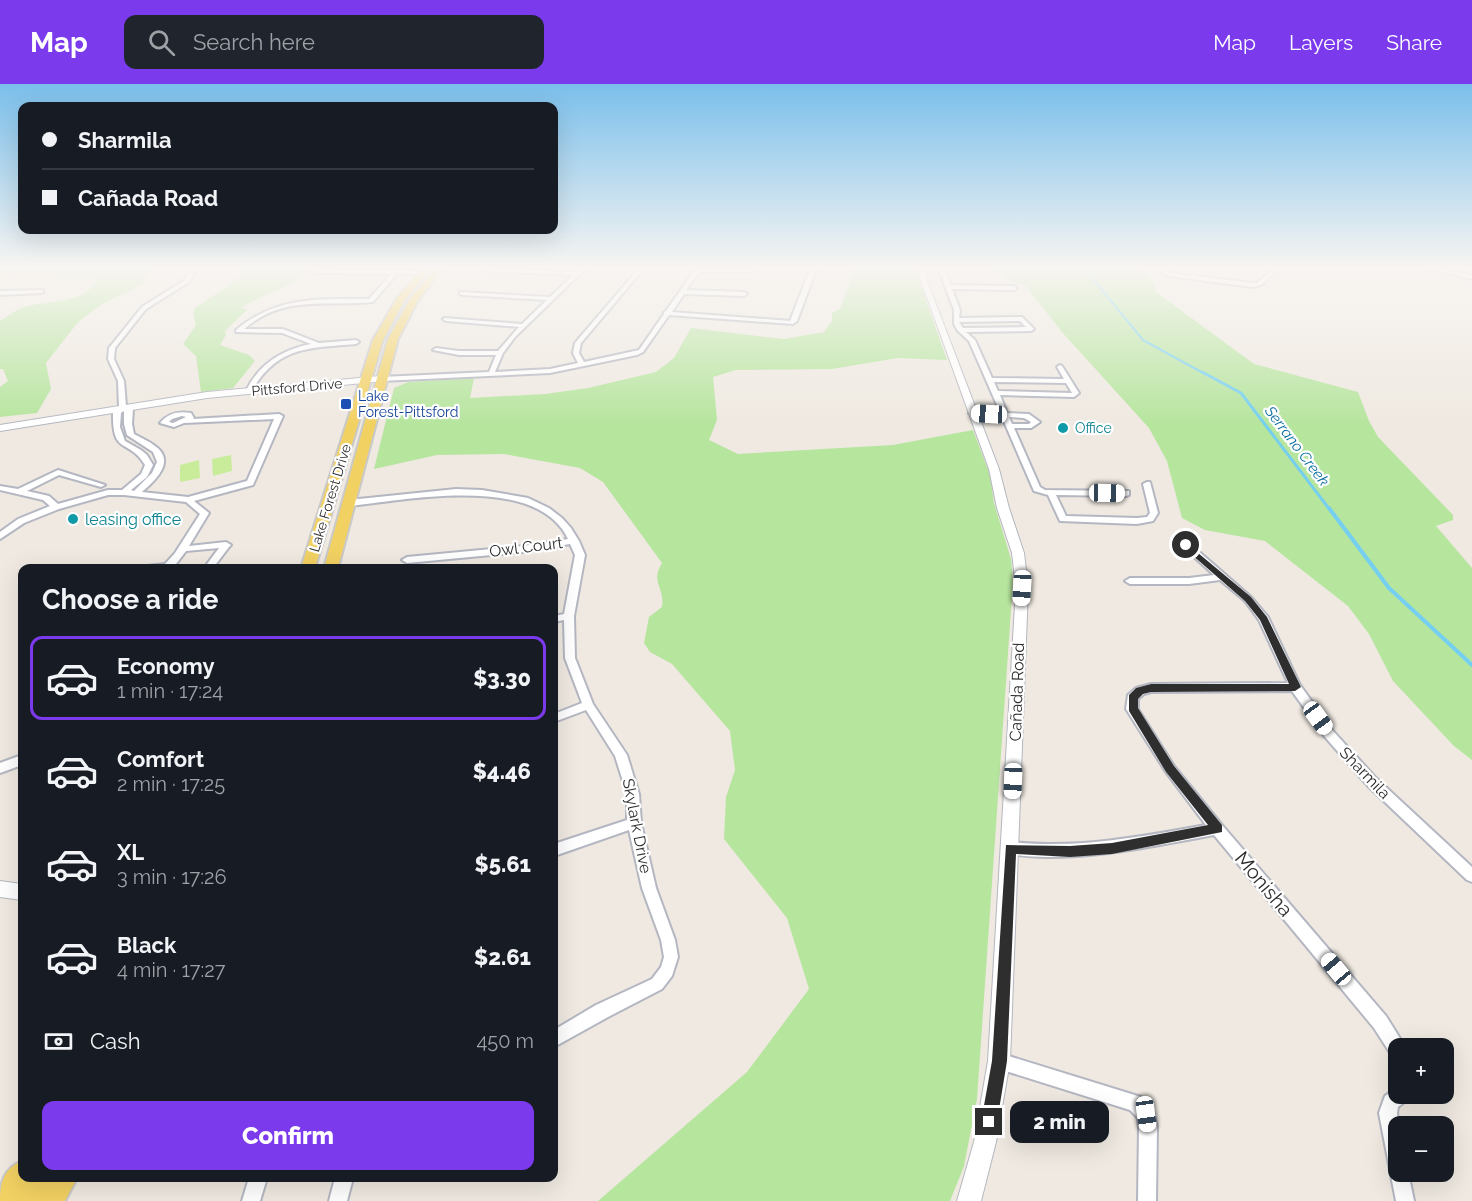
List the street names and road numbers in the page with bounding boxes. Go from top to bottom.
street label: Pittsford Drive [251,375,343,399]
street label: Lake Forest Drive [306,442,354,554]
street label: Owl Court [488,533,564,561]
street label: Cañada Road [1006,642,1028,742]
street label: Sharmila [1336,743,1394,803]
street label: Skylark Drive [618,777,656,875]
street label: Monisha [1230,847,1298,921]

